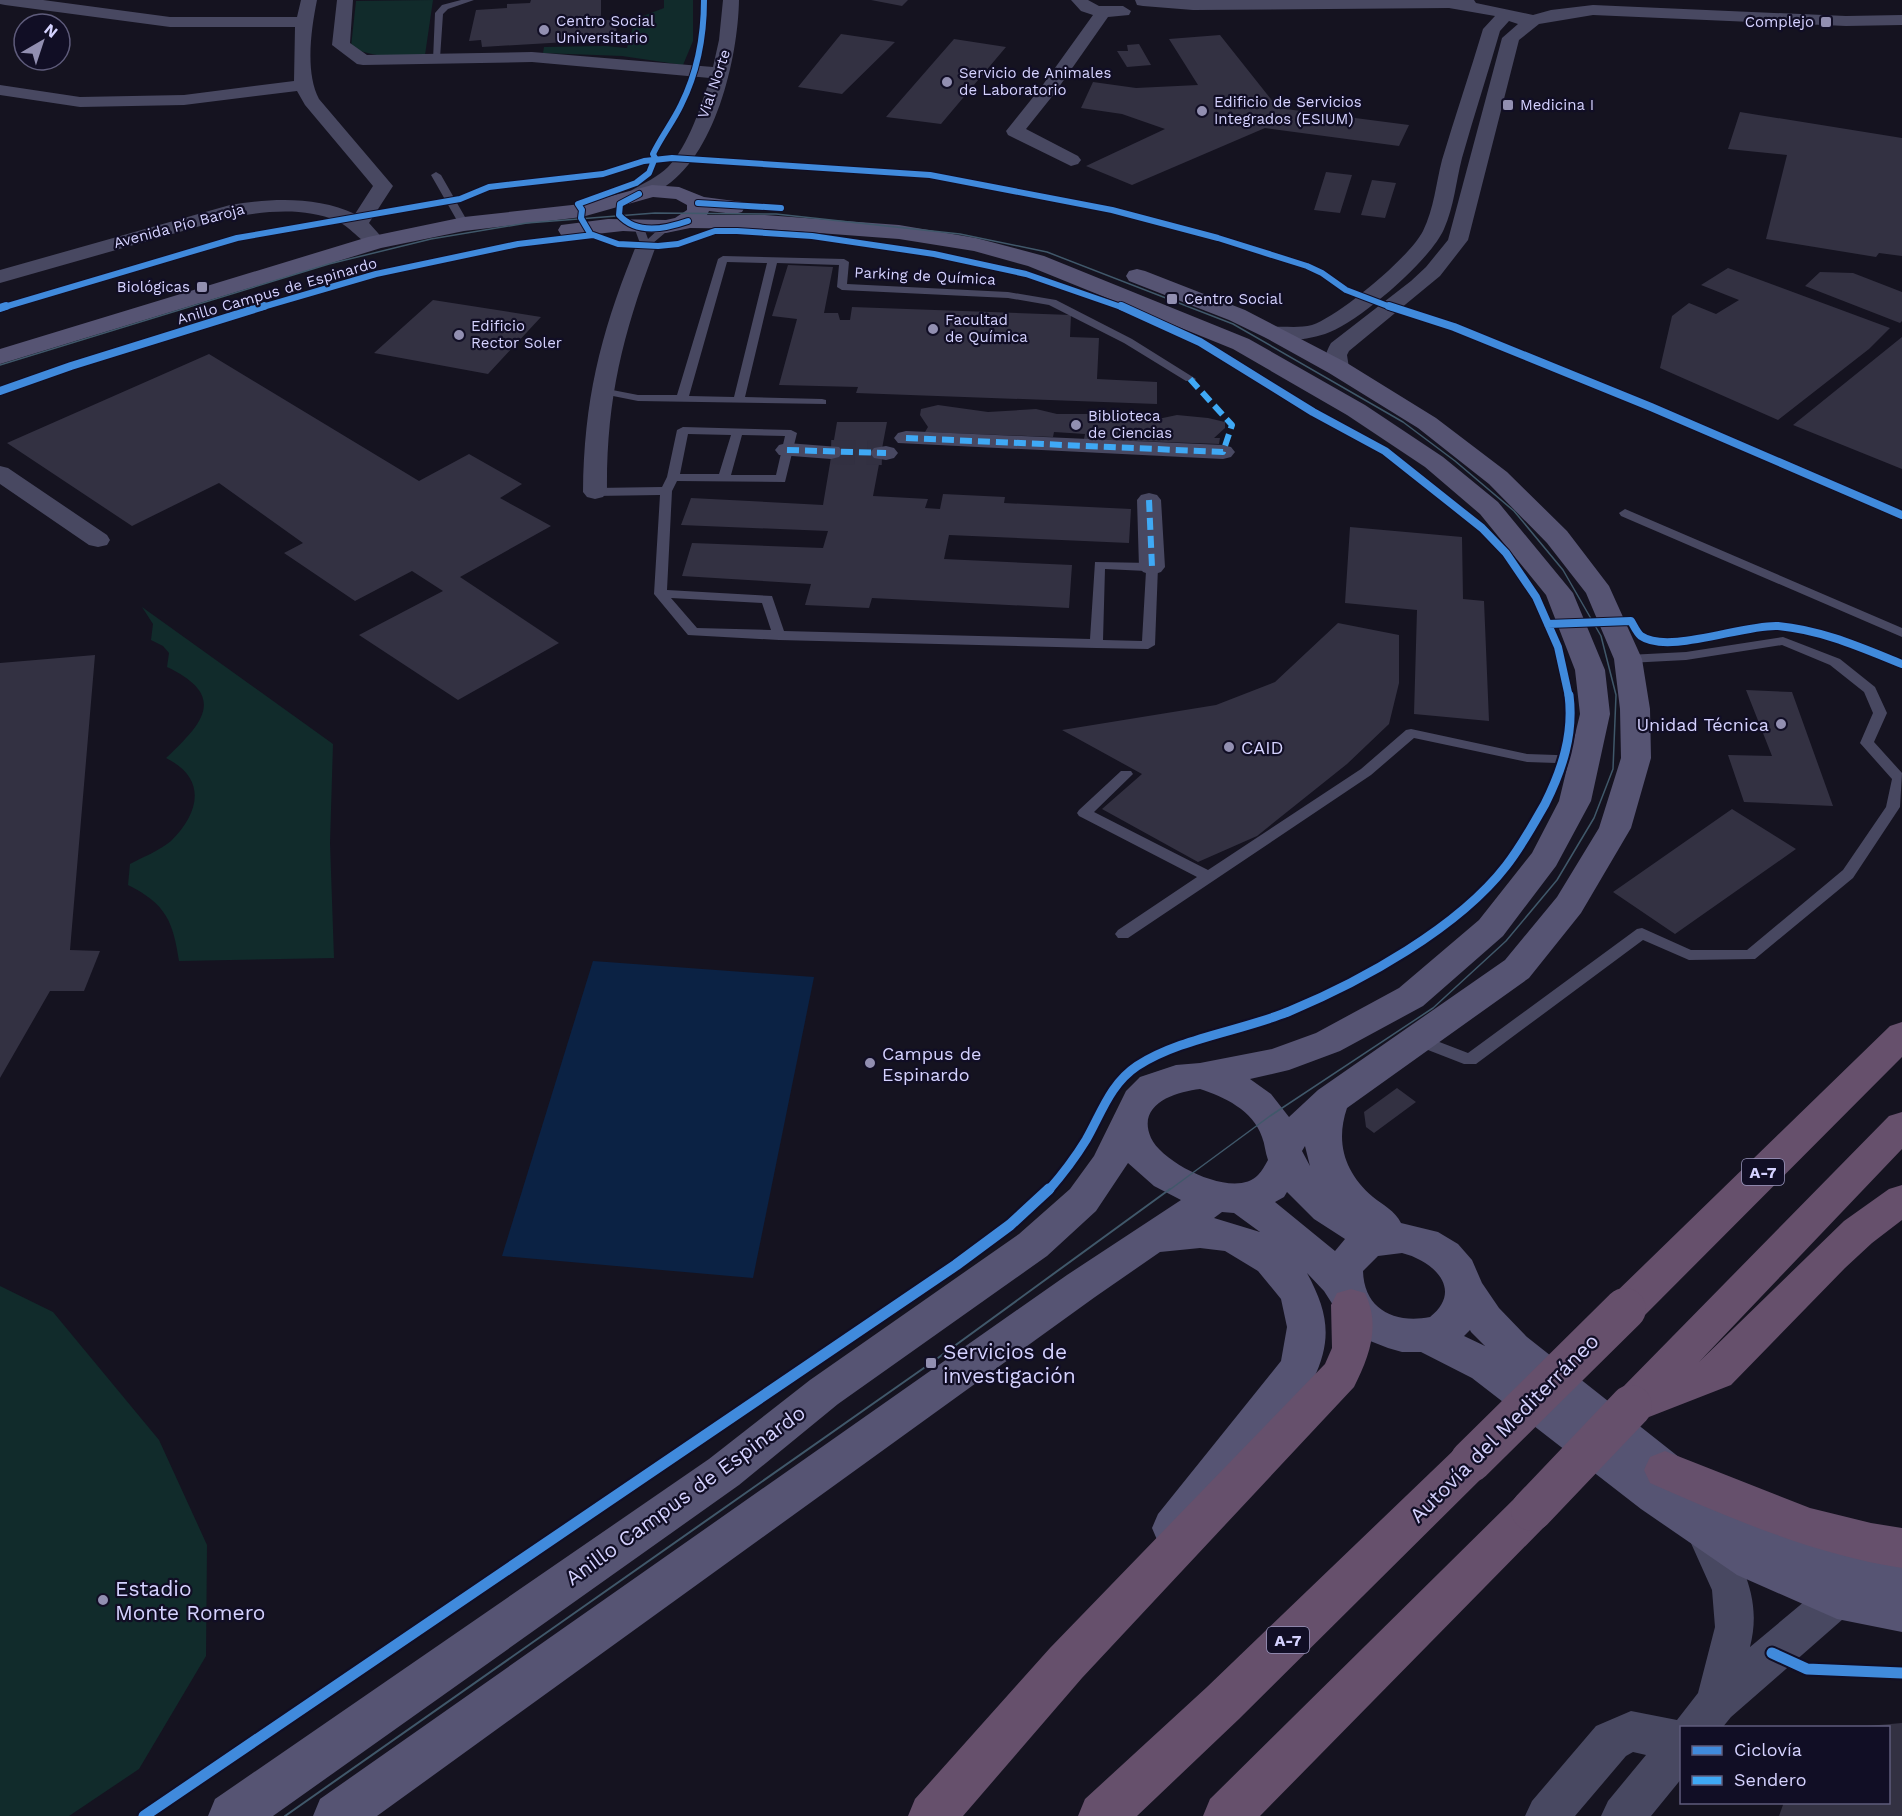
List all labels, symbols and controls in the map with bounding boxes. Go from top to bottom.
north arrow [12,12,72,72]
place label: Centro Social Universitario [556,12,655,47]
place label: Complejo [1745,13,1814,31]
marker: Complejo [1819,15,1833,29]
text: N [41,20,62,42]
marker: Centro Social Universitario [537,23,551,37]
street label: Vial Norte [694,47,734,121]
place label: Servicio de Animales de Laboratorio [959,64,1111,99]
marker: Servicio de Animales de Laboratorio [940,75,954,89]
place label: Edificio de Servicios Integrados (ESIUM) [1214,93,1362,128]
place label: Medicina I [1520,96,1594,114]
marker: Medicina I [1501,98,1515,112]
marker: Edificio de Servicios Integrados (ESIUM) [1195,104,1209,118]
street label: Avenida Pío Baroja [112,200,247,252]
street label: Anillo Campus de Espinardo [175,254,379,328]
street label: Parking de Química [854,263,997,289]
place label: Biológicas [117,278,190,296]
marker: Biológicas [195,280,209,294]
place label: Centro Social [1184,290,1283,308]
marker: Centro Social [1165,292,1179,306]
place label: Facultad de Química [945,311,1028,346]
place label: Edificio Rector Soler [471,317,562,352]
marker: Facultad de Química [926,322,940,336]
marker: Edificio Rector Soler [452,328,466,342]
place label: Biblioteca de Ciencias [1088,407,1172,442]
marker: Biblioteca de Ciencias [1069,418,1083,432]
place label: Unidad Técnica [1636,714,1769,735]
marker: Unidad Técnica [1774,717,1788,731]
place label: CAID [1241,737,1284,758]
marker: CAID [1222,740,1236,754]
place label: Campus de Espinardo [882,1043,981,1085]
marker: Campus de Espinardo [863,1056,877,1070]
road number: A-7 [1742,1159,1784,1185]
street label: Autovía del Mediterráneo [1404,1328,1604,1528]
place label: Servicios de investigación [943,1339,1076,1388]
marker: Servicios de investigación [924,1356,938,1370]
street label: Anillo Campus de Espinardo [560,1400,810,1590]
place label: Estadio Monte Romero [115,1576,265,1625]
marker: Estadio Monte Romero [96,1593,110,1607]
road number: A-7 [1267,1627,1309,1653]
legend [1680,1726,1890,1804]
text: Ciclovía [1734,1739,1802,1760]
text: Sendero [1734,1769,1807,1790]

